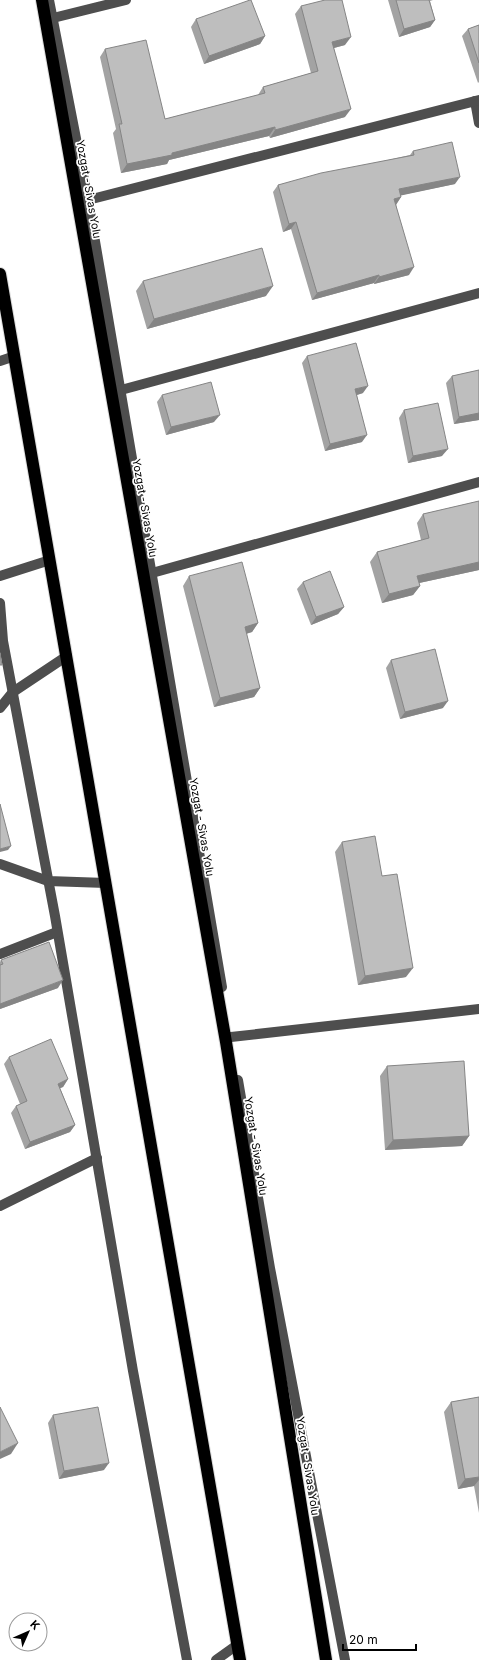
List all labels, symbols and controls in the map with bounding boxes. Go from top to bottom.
street label: Yozgat - Sivas Yolu [73,139,105,239]
street label: Yozgat - Sivas Yolu [129,458,161,558]
street label: Yozgat - Sivas Yolu [186,777,218,877]
street label: Yozgat - Sivas Yolu [241,1095,271,1197]
street label: Yozgat - Sivas Yolu [293,1415,323,1517]
north arrow [8,1612,48,1652]
text: K [27,1617,43,1633]
scale bar [343,1626,416,1652]
text: 20 m [349,1632,378,1647]

